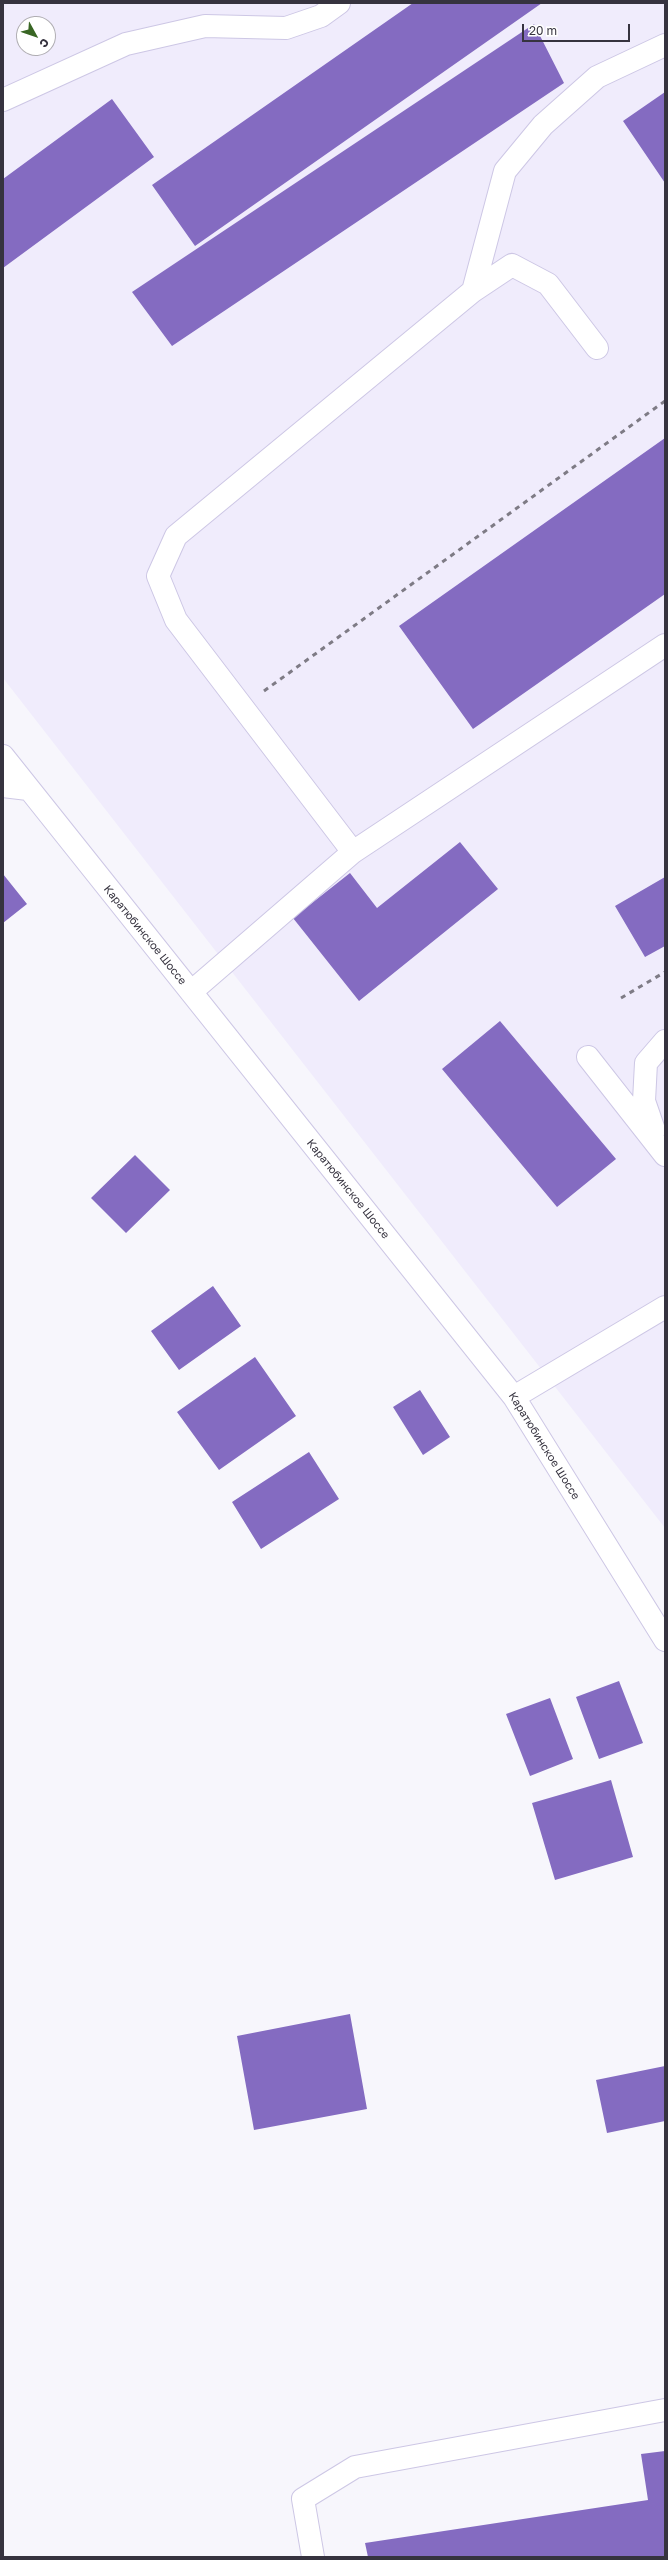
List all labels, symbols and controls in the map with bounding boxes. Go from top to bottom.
north arrow [16,16,56,56]
scale bar [524,16,632,42]
text: 20 m [529,23,557,38]
text: С [37,36,52,51]
street label: Каратюбинское Шоссе [101,883,189,987]
street label: Каратюбинское Шоссе [304,1137,392,1241]
street label: Каратюбинское Шоссе [506,1390,582,1502]

